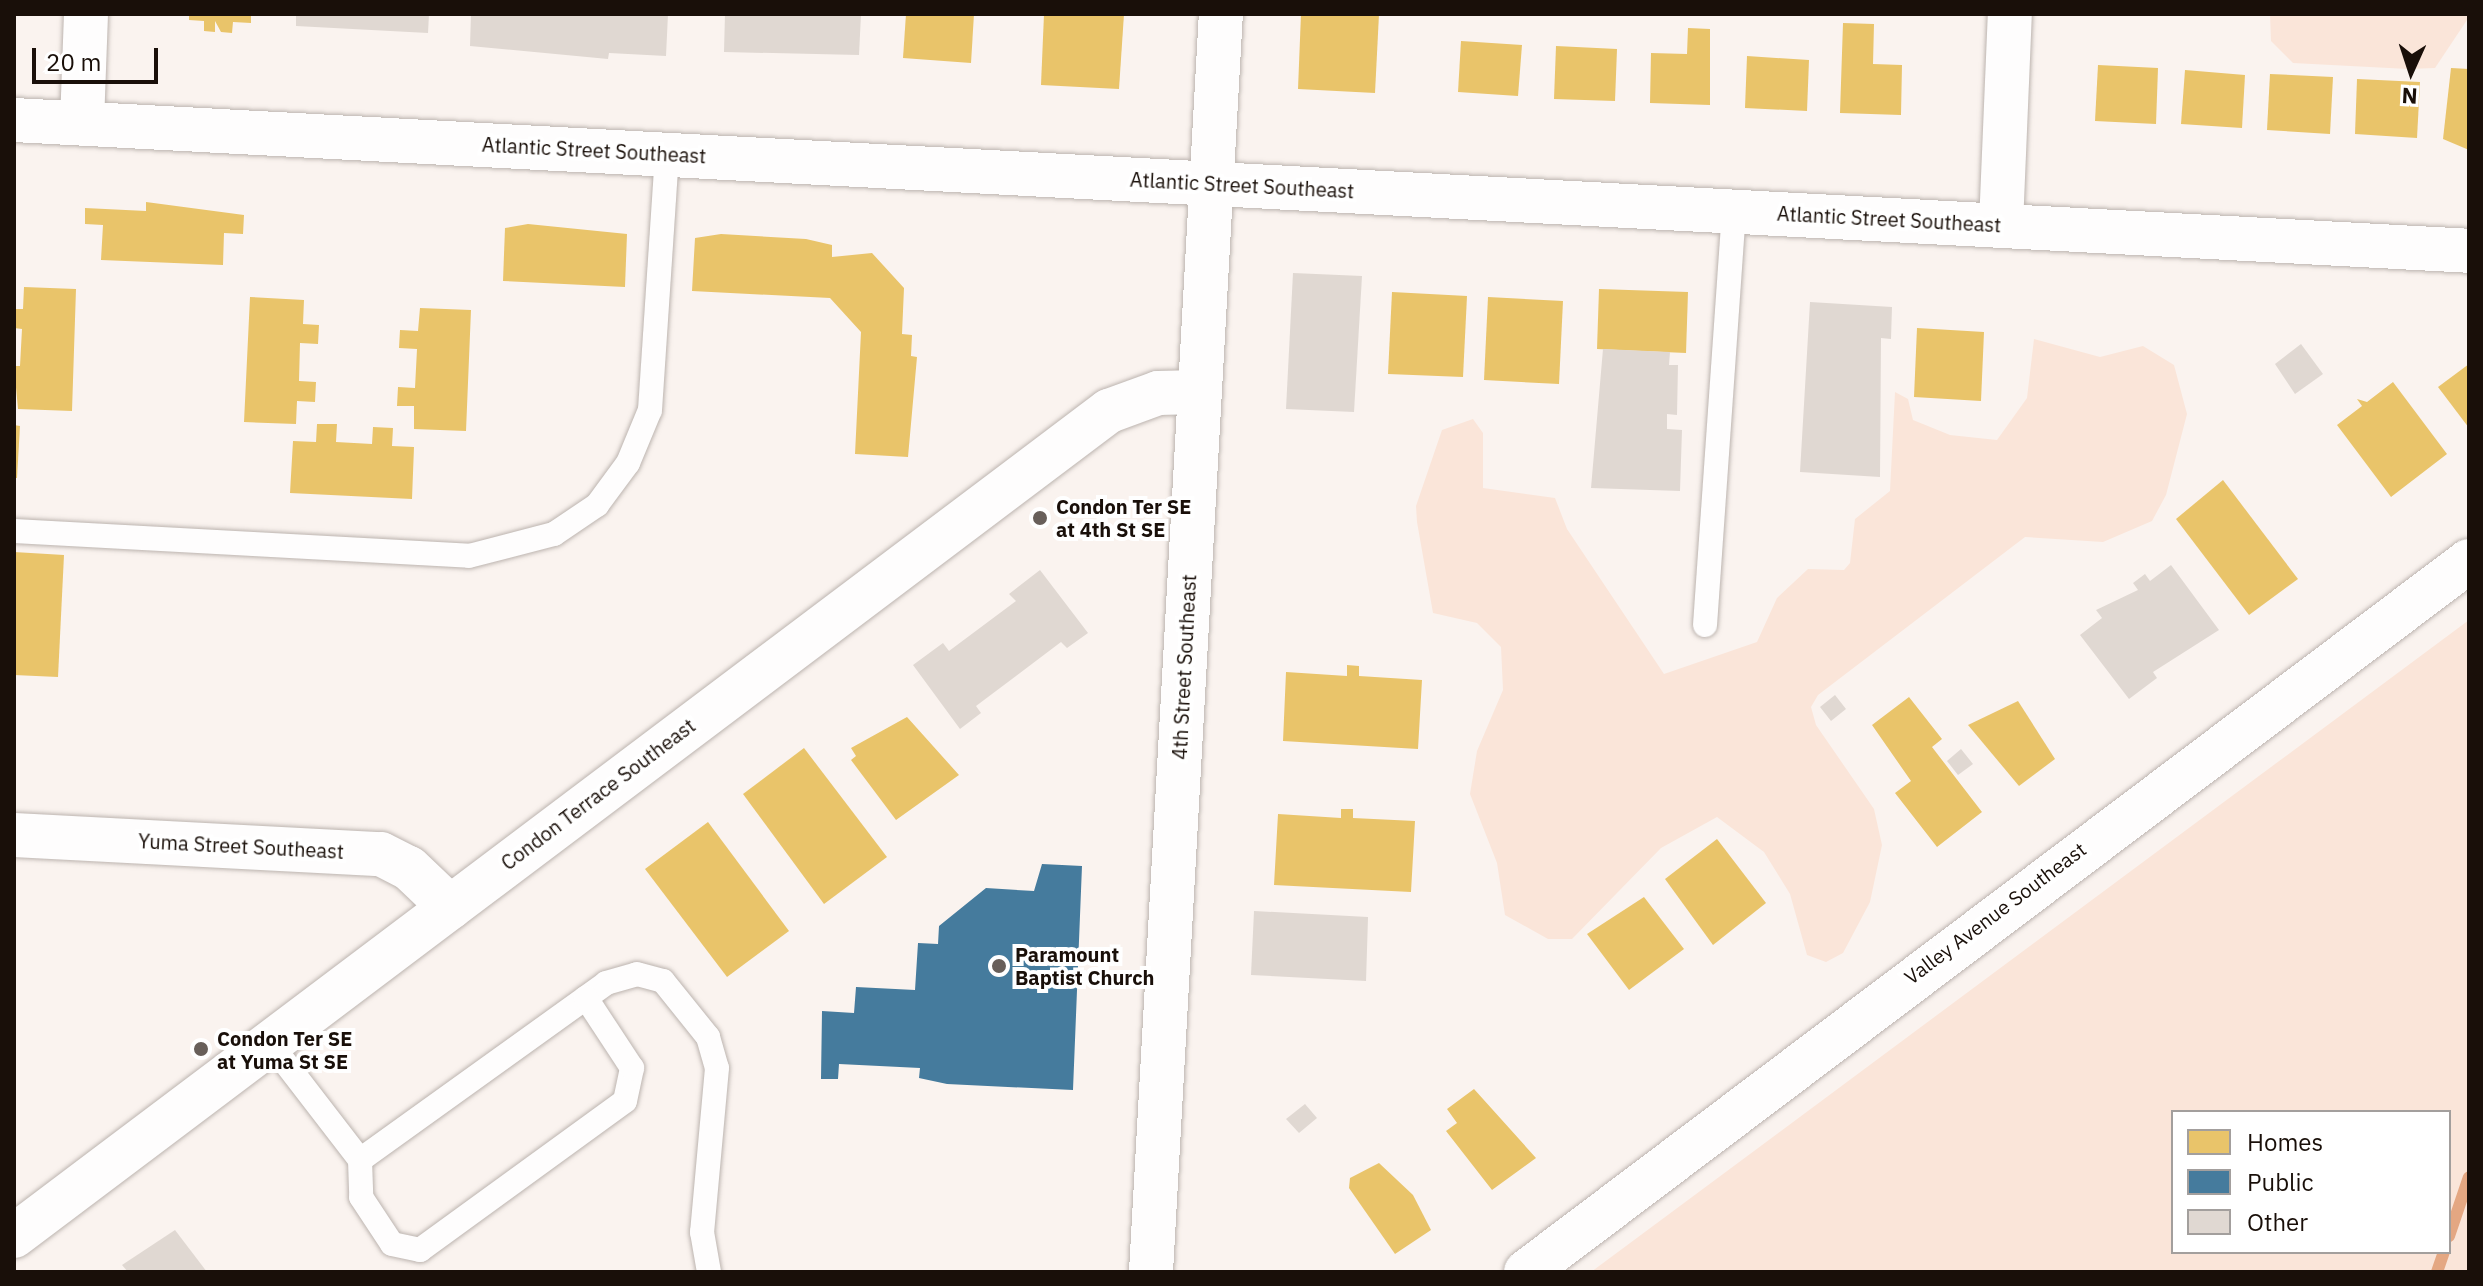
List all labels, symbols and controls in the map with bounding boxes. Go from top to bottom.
scale bar [36,32,162,82]
north arrow [2371,32,2451,112]
text: 20 m [46,46,101,78]
text: N [2401,82,2418,111]
street label: Atlantic Street Southeast [481,132,707,168]
street label: Atlantic Street Southeast [1129,167,1355,203]
street label: Atlantic Street Southeast [1776,201,2002,237]
place label: Condon Ter SE at 4th St SE [1056,494,1191,541]
marker: Condon Ter SE at 4th St SE [1031,509,1049,527]
street label: 4th Street Southeast [1167,574,1201,760]
street label: Condon Terrace Southeast [496,713,700,875]
street label: Yuma Street Southeast [138,829,344,863]
street label: Valley Avenue Southeast [1900,837,2090,989]
place label: Paramount Baptist Church [1015,942,1155,989]
marker: Paramount Baptist Church [990,957,1008,975]
place label: Condon Ter SE at Yuma St SE [217,1026,352,1073]
marker: Condon Ter SE at Yuma St SE [192,1040,210,1058]
legend [2171,1110,2451,1254]
text: Homes [2247,1126,2323,1158]
text: Public [2247,1166,2314,1198]
text: Other [2247,1206,2308,1238]

